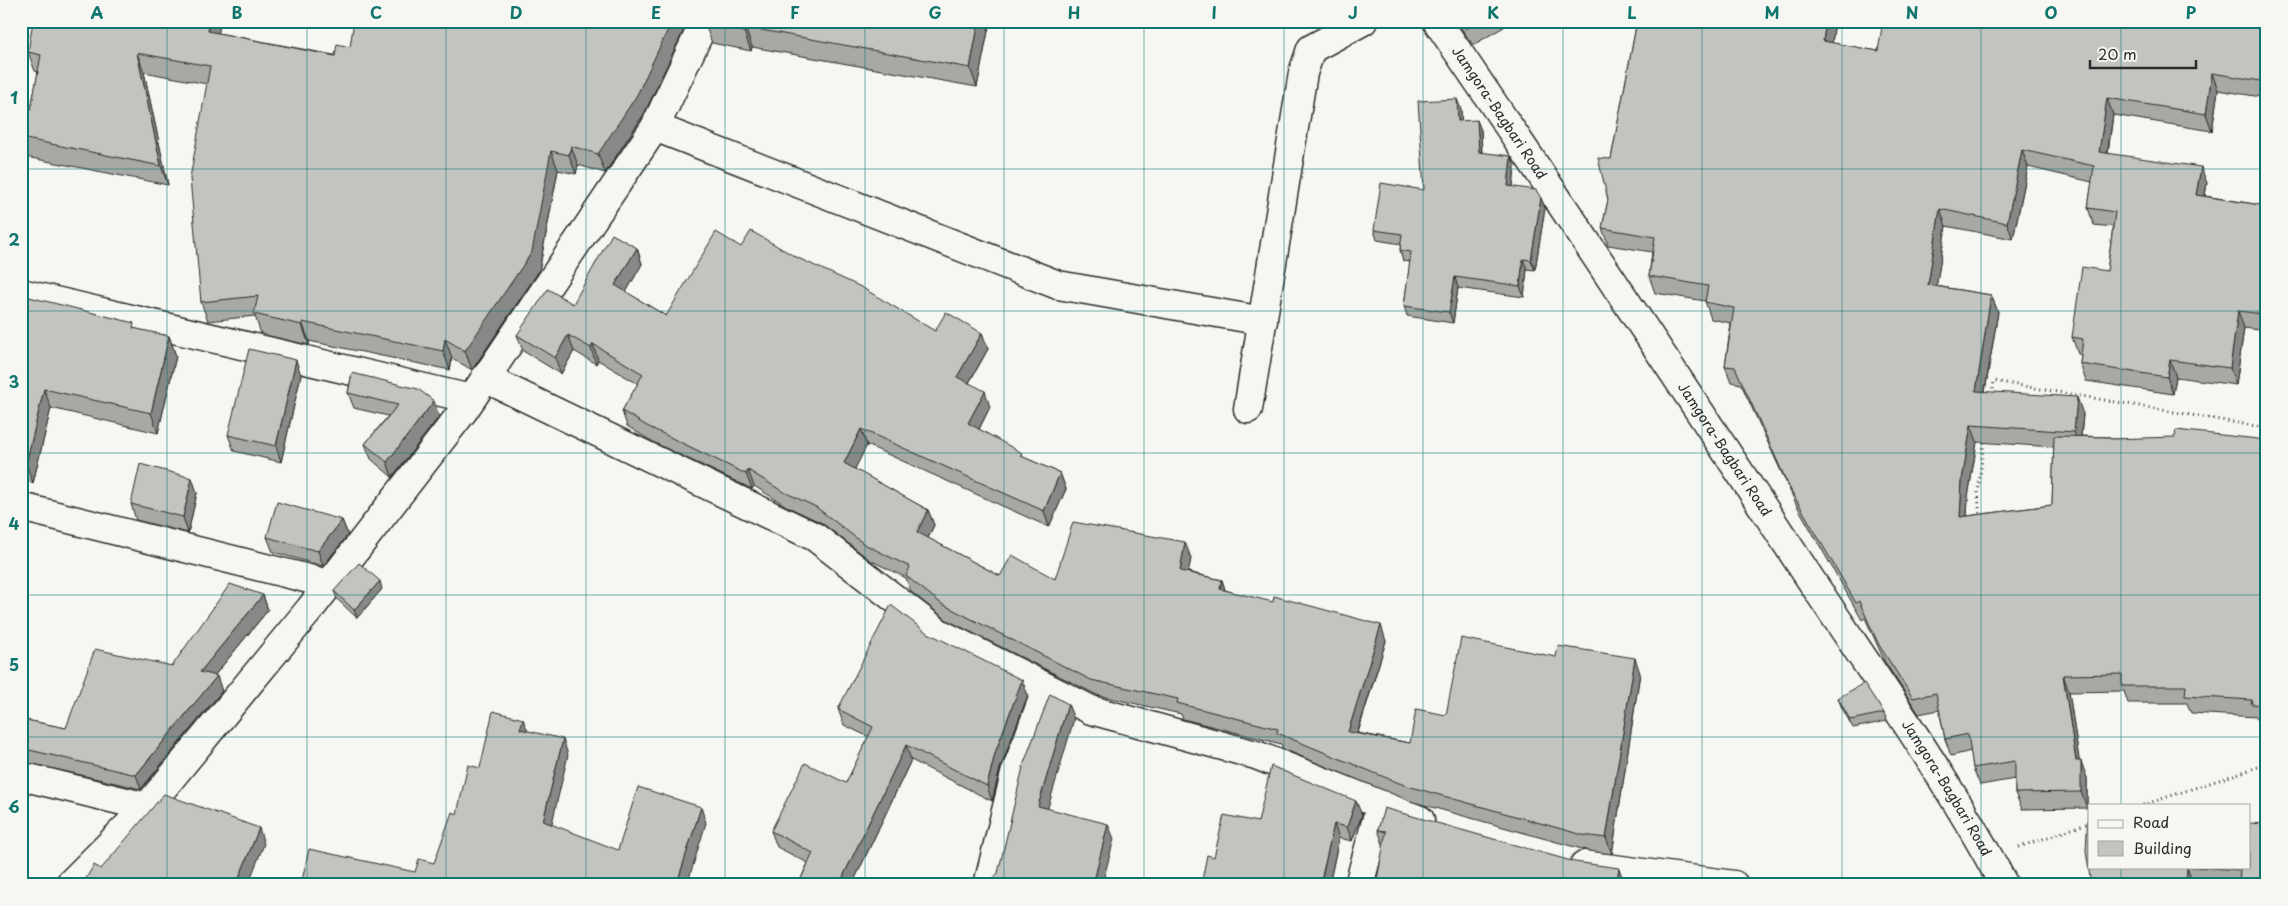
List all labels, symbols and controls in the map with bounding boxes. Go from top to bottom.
text: A [91,0,104,24]
text: B [232,0,243,24]
text: C [370,0,382,24]
text: D [510,0,522,24]
text: E [651,0,661,24]
text: F [790,0,800,24]
text: G [928,0,942,24]
text: H [1068,0,1080,24]
text: I [1211,0,1217,24]
text: J [1348,0,1358,24]
text: K [1487,0,1499,24]
text: L [1627,0,1637,24]
text: M [1764,0,1780,24]
text: N [1906,0,1918,24]
text: O [2045,0,2058,24]
text: P [2186,0,2197,24]
scale bar [2090,38,2197,70]
street label: Jamgora-Bagbari Road [1447,42,1552,183]
text: 20 m [2098,42,2137,65]
text: 1 [10,85,18,109]
text: 2 [8,227,20,251]
text: 3 [9,369,19,393]
street label: Jamgora-Bagbari Road [1673,378,1777,520]
text: 4 [9,511,20,535]
text: 5 [9,652,19,676]
street label: Jamgora-Bagbari Road [1897,715,1997,860]
text: 6 [8,794,20,818]
legend [2088,804,2250,868]
text: Road [2133,810,2169,833]
text: Building [2133,836,2192,859]

